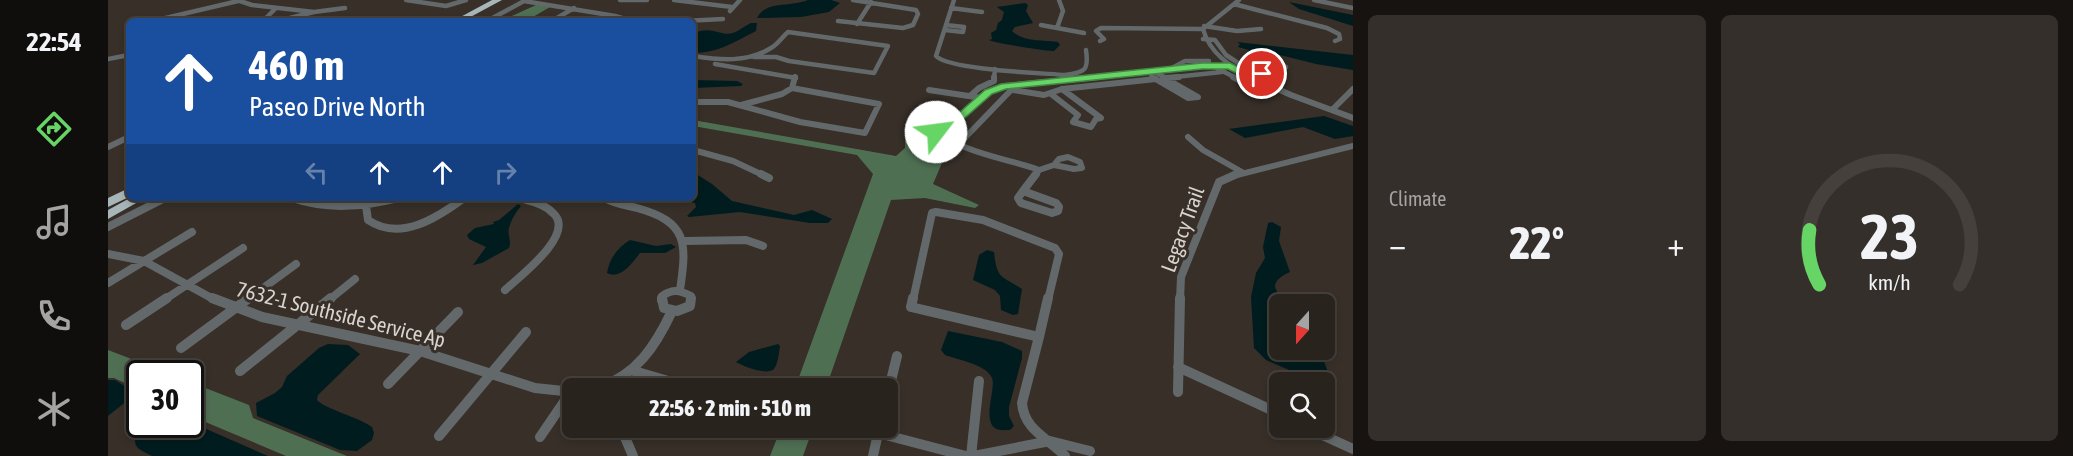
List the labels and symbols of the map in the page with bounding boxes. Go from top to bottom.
pin [1236,48,1287,99]
position arrow [904,100,968,164]
street label: Legacy Trail [1155,183,1209,275]
street label: 7632-1 Southside Service Ap [234,276,448,352]
north arrow [1269,294,1335,360]
speed limit sign: 30 [126,360,204,438]

